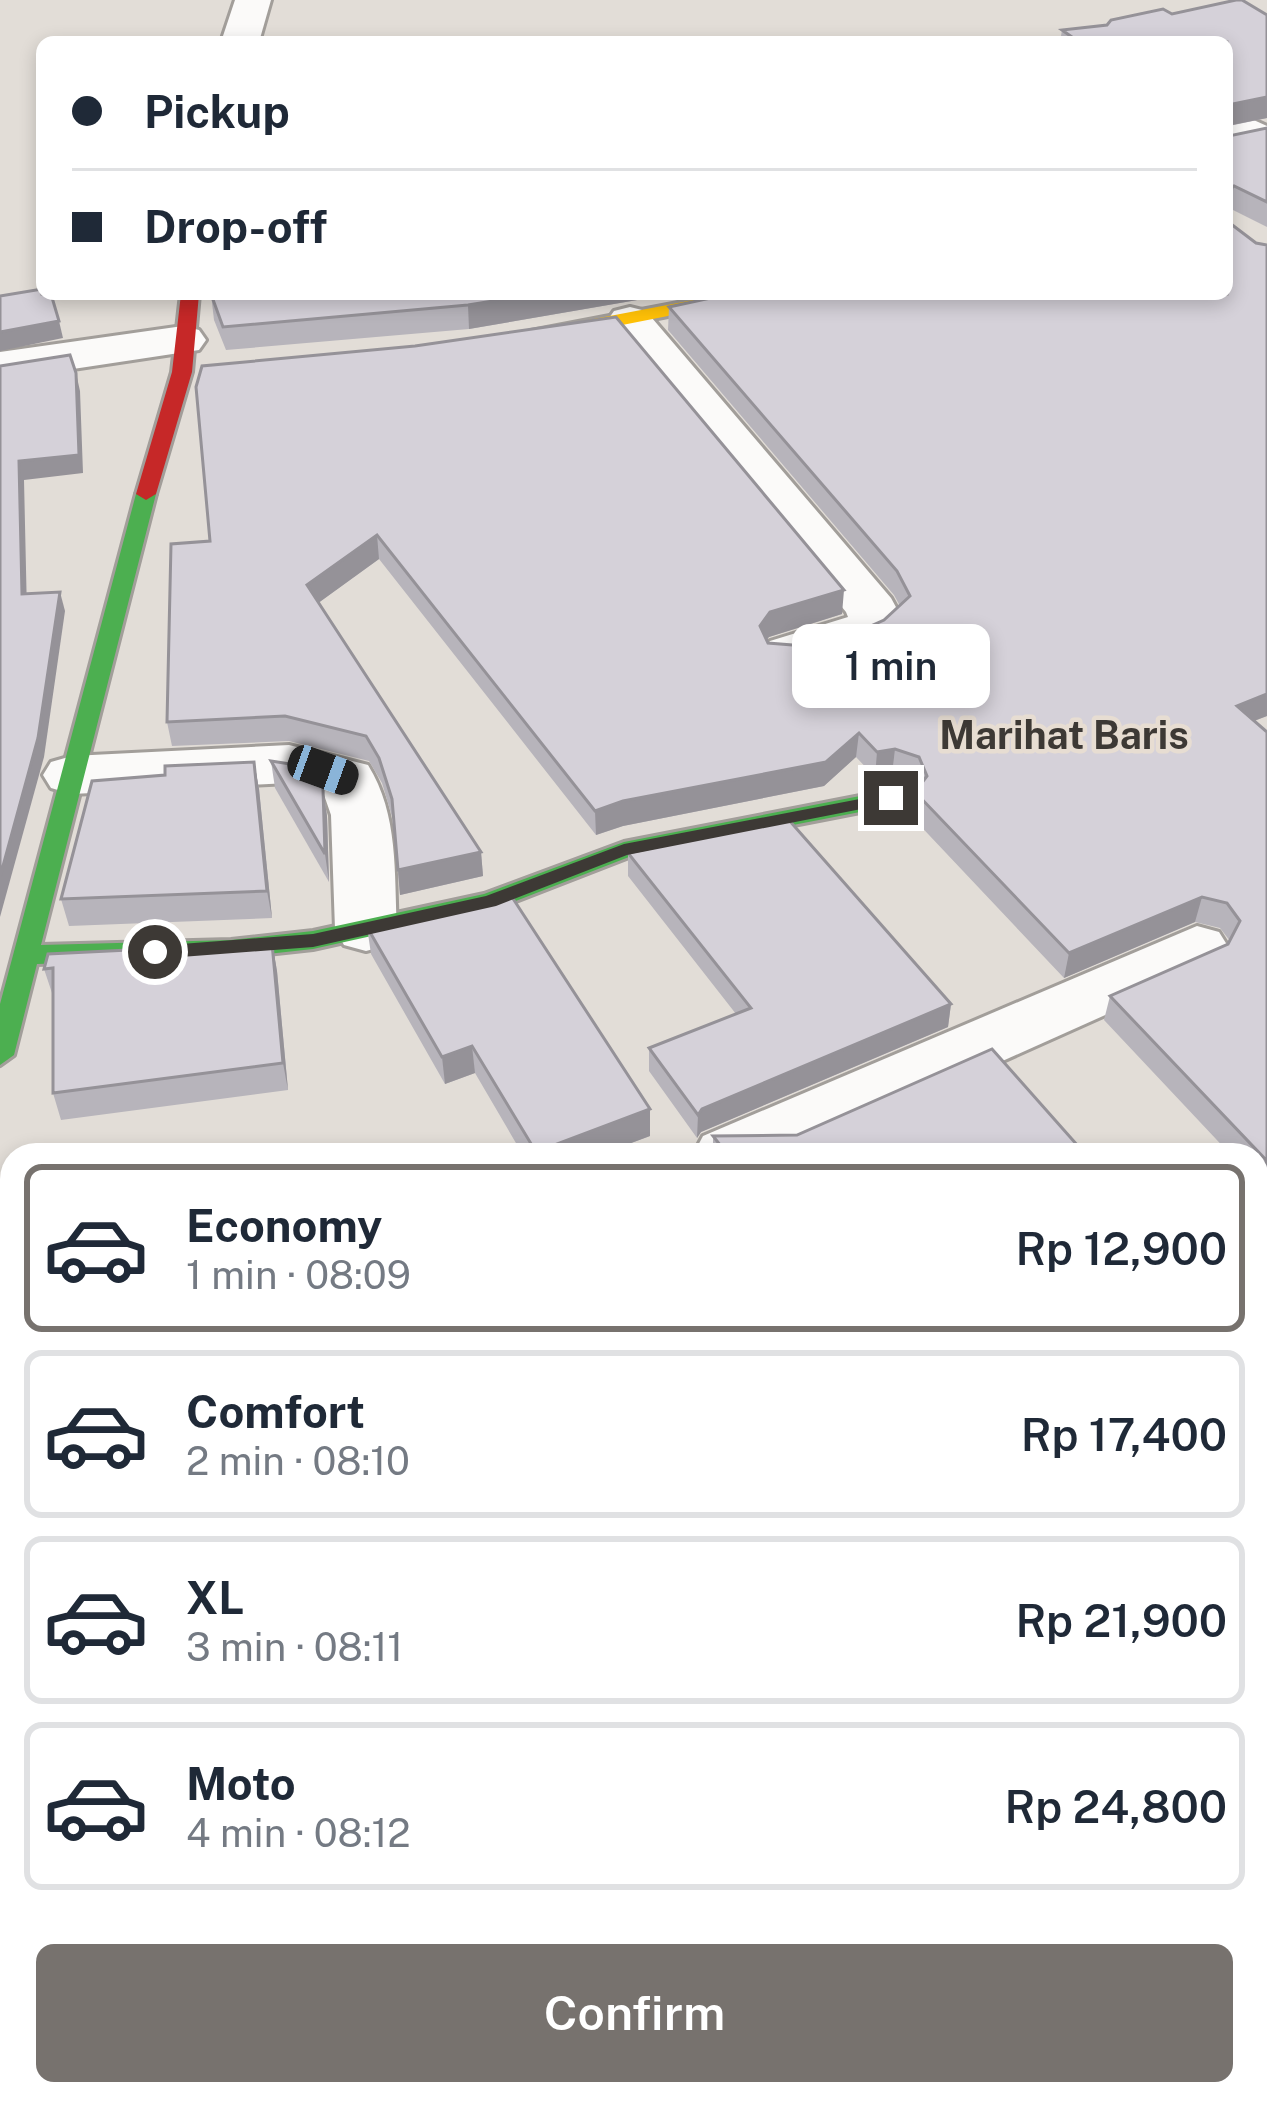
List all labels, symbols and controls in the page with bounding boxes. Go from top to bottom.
text: Pickup [144,85,290,138]
text: Drop-off [144,200,327,253]
callout: 1 min [792,624,990,708]
text: 1 min [845,643,937,689]
district label: Marihat Baris [939,712,1189,758]
car [283,741,363,799]
route end [864,771,918,825]
route start [128,925,182,979]
icon: car [42,1194,150,1302]
text: Economy [186,1199,382,1252]
text: Rp 12,900 [1015,1222,1227,1275]
text: 1 min · 08:09 [186,1252,411,1298]
icon: car [42,1380,150,1488]
text: Comfort [186,1385,365,1438]
text: Rp 17,400 [1021,1408,1227,1461]
text: 2 min · 08:10 [186,1438,410,1484]
icon: car [42,1566,150,1674]
text: XL [186,1571,244,1624]
text: Rp 21,900 [1015,1594,1227,1647]
text: 3 min · 08:11 [186,1624,403,1670]
icon: car [42,1752,150,1860]
text: Moto [186,1757,296,1810]
text: Rp 24,800 [1004,1780,1227,1833]
text: 4 min · 08:12 [186,1810,411,1856]
button: Confirm [36,1944,1233,2082]

